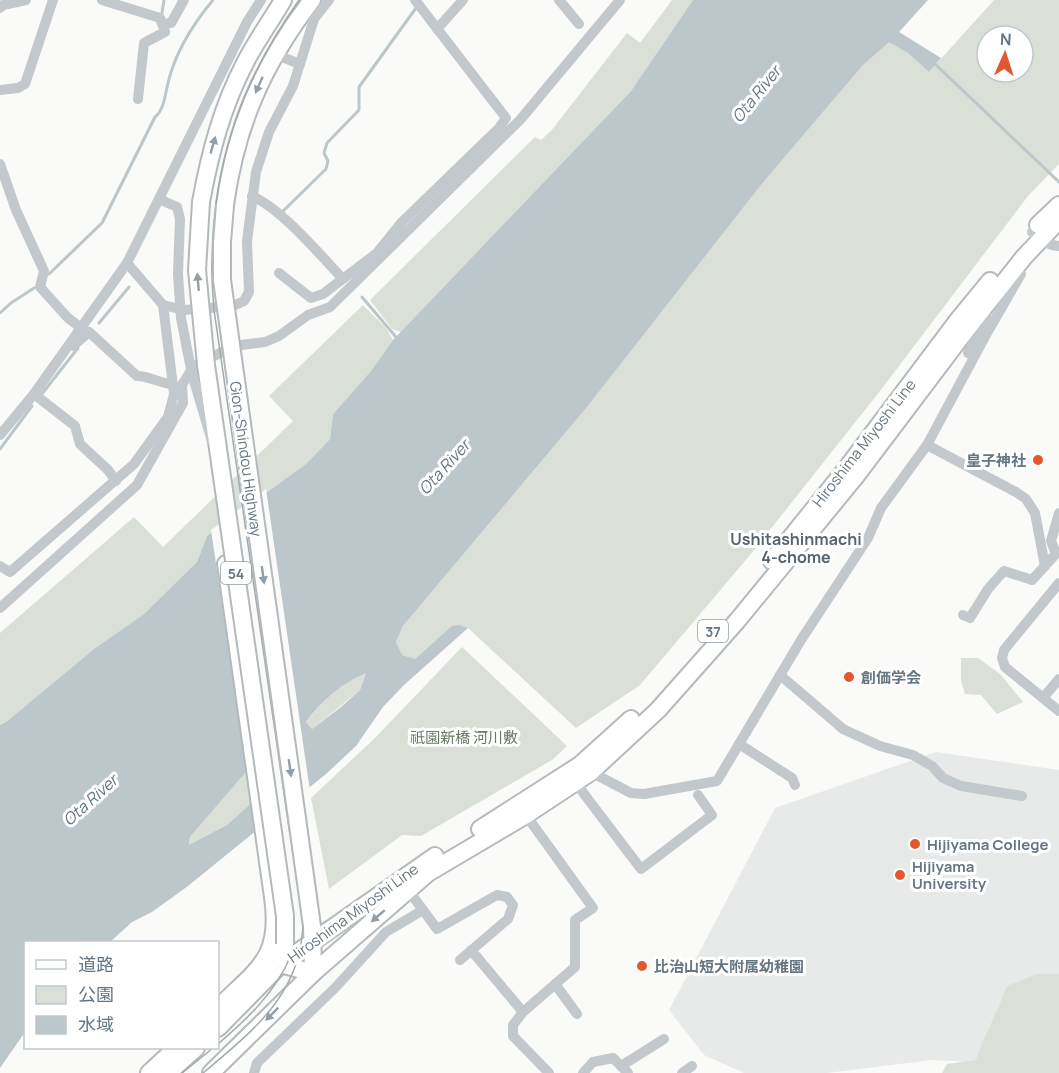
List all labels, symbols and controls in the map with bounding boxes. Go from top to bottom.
north arrow [975,24,1035,84]
text: N [999,28,1012,50]
water label: Ota River [726,59,787,127]
one-way arrow [254,77,264,95]
one-way arrow [209,136,218,154]
one-way arrow [193,273,203,292]
street label: Hiroshima Miyoshi Line [807,375,921,511]
street label: Gion-Shindou Highway [225,380,267,538]
water label: Ota River [413,433,476,499]
place label: 皇子神社 [966,450,1026,471]
marker: 皇子神社 [1031,453,1045,467]
district label: Ushitashinmachi 4-chome [730,528,862,568]
road number: 54 [221,562,251,584]
one-way arrow [258,566,267,585]
road number: 37 [698,620,728,642]
place label: 創価学会 [861,667,921,688]
marker: 創価学会 [842,670,856,684]
park label: 祇園新橋 河川敷 [410,727,518,748]
one-way arrow [285,759,294,778]
water label: Ota River [58,768,124,831]
place label: Hijiyama College [927,834,1048,855]
marker: Hijiyama College [908,837,922,851]
place label: Hijiyama University [912,856,987,894]
street label: Hiroshima Miyoshi Line [283,858,423,968]
marker: Hijiyama University [893,868,907,882]
one-way arrow [371,909,386,922]
legend [24,941,219,1049]
text: 道路 [78,952,114,976]
place label: 比治山短大附属幼稚園 [654,956,804,977]
marker: 比治山短大附属幼稚園 [635,959,649,973]
text: 公園 [78,982,114,1006]
one-way arrow [265,1007,279,1021]
text: 水域 [78,1012,114,1036]

